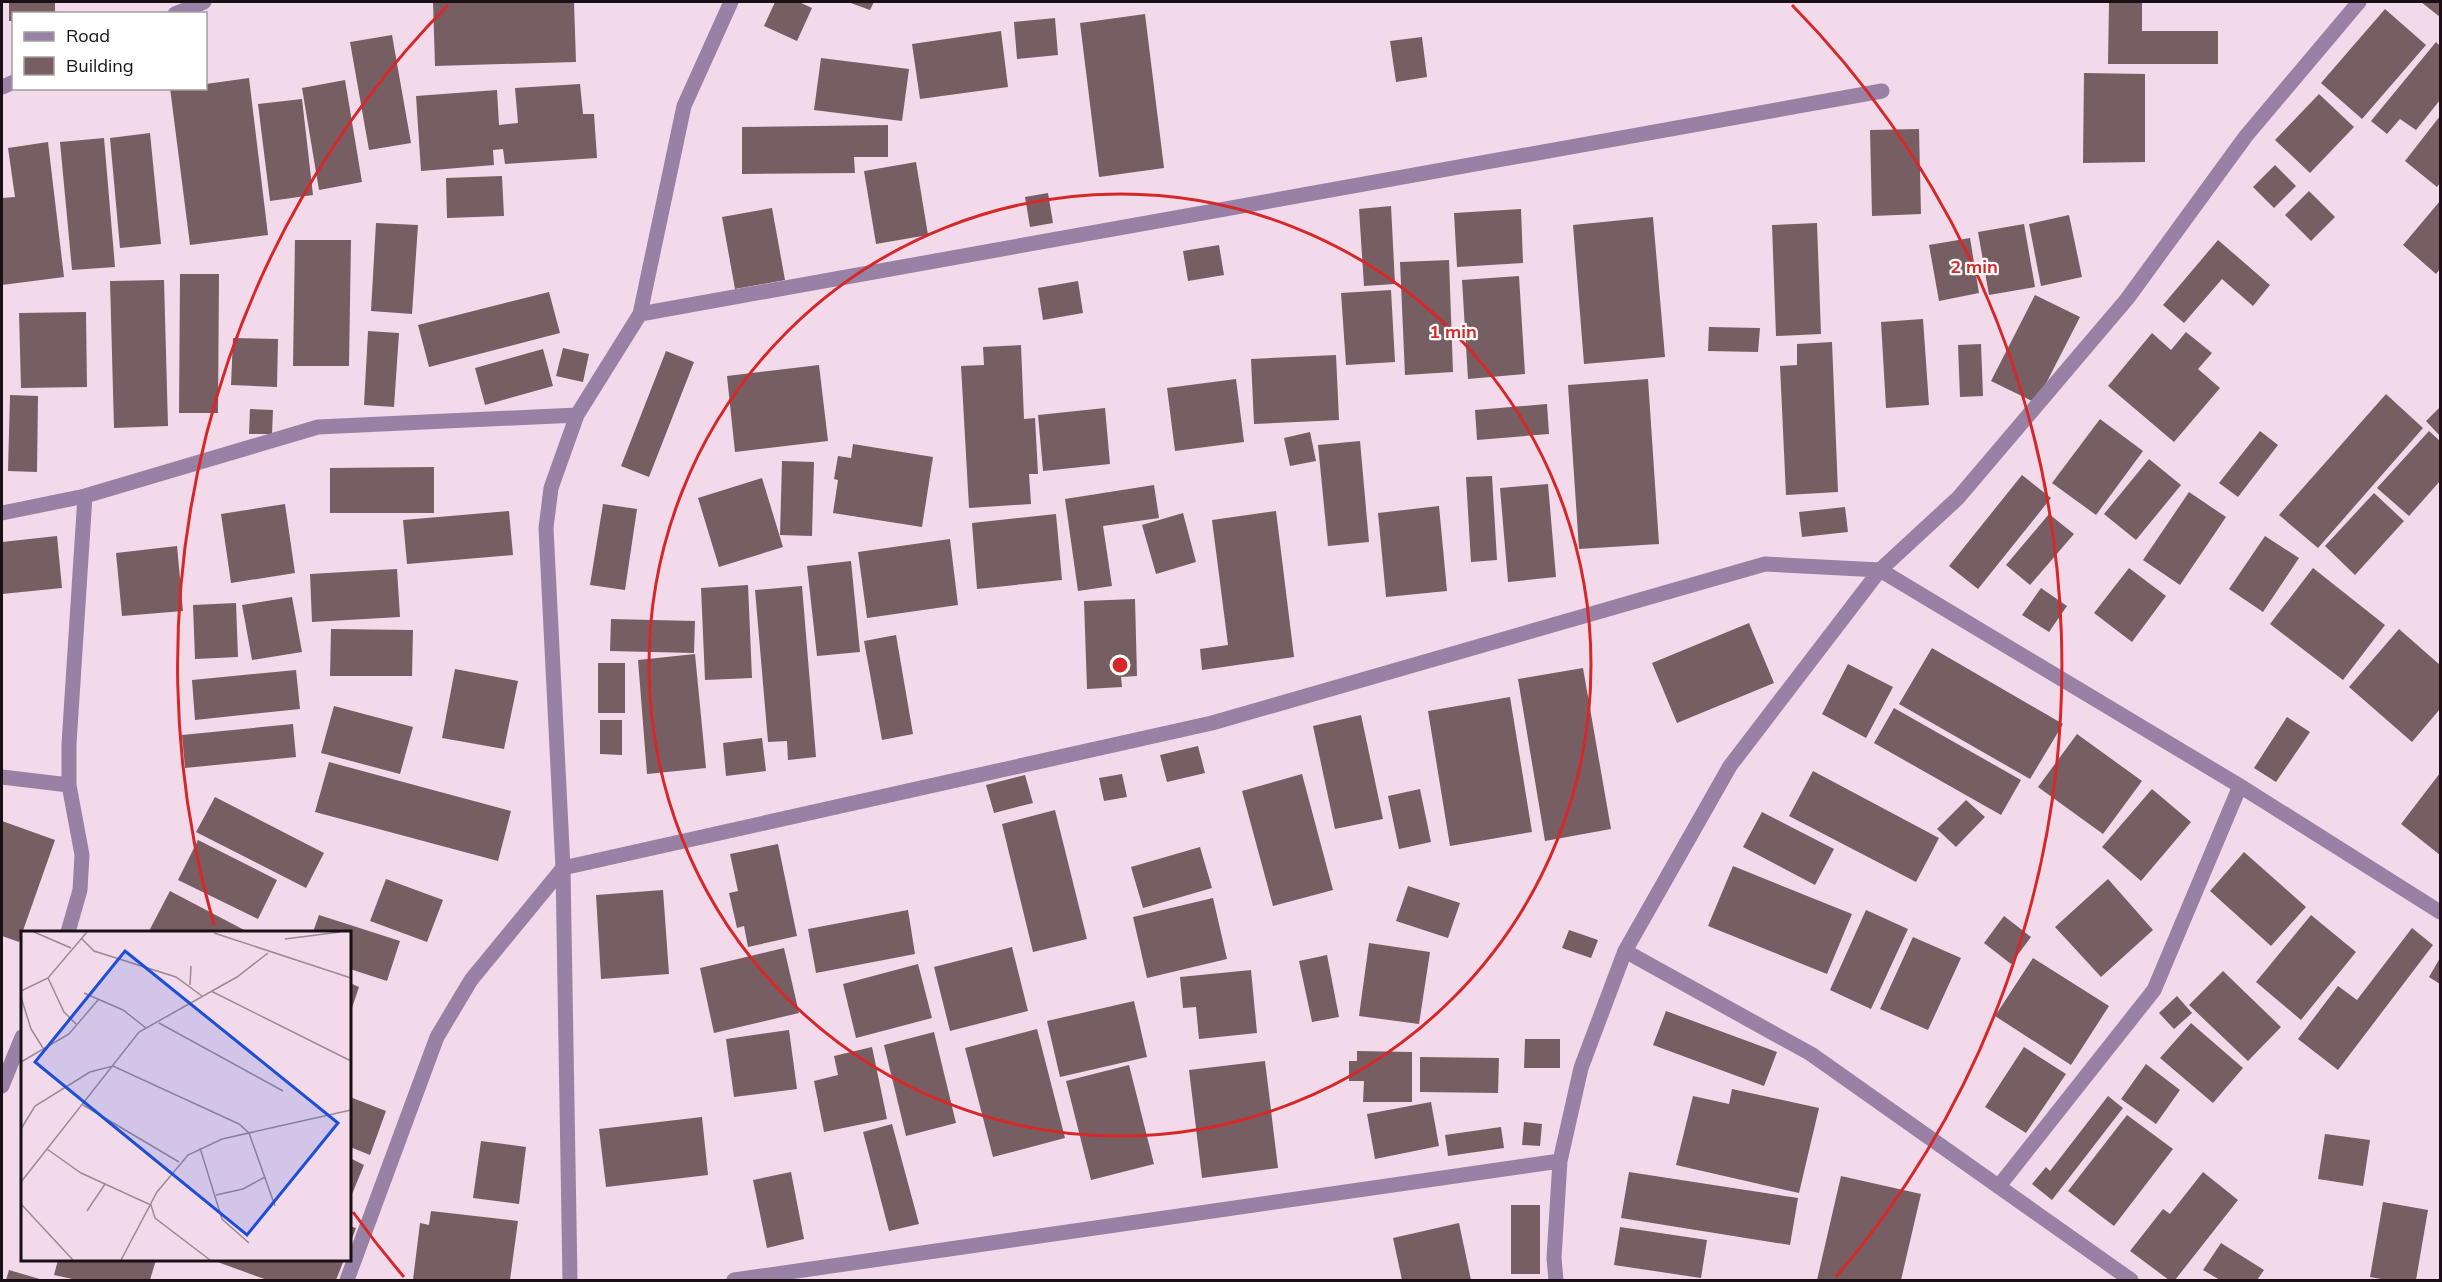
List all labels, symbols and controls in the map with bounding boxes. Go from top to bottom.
legend [12,12,207,90]
text: Road [66,24,110,47]
text: Building [66,54,134,77]
text: 2 min [1950,255,1998,278]
text: 1 min [1429,320,1477,343]
centre of rings [1110,655,1130,675]
inset map [21,931,351,1261]

